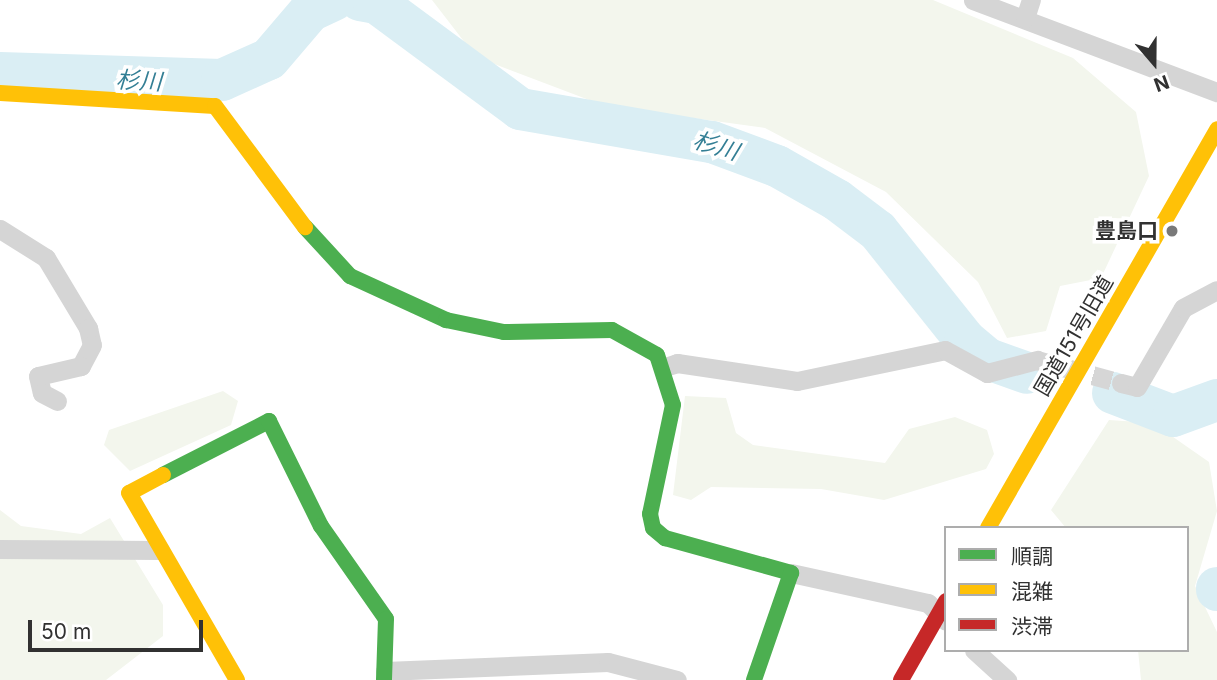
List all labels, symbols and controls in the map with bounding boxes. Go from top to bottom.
north arrow [1119,28,1189,98]
water label: 杉川 [115,66,163,96]
text: N [1151,70,1172,96]
water label: 杉川 [690,126,742,166]
place label: 豊島口 [1095,218,1158,244]
marker: 豊島口 [1164,223,1180,239]
street label: 国道151号旧道 [1029,271,1119,401]
legend [944,526,1189,652]
text: 順調 [1011,544,1053,569]
text: 混雑 [1011,579,1053,604]
scale bar [32,606,206,650]
text: 渋滞 [1011,614,1053,639]
text: 50 m [41,619,91,644]

